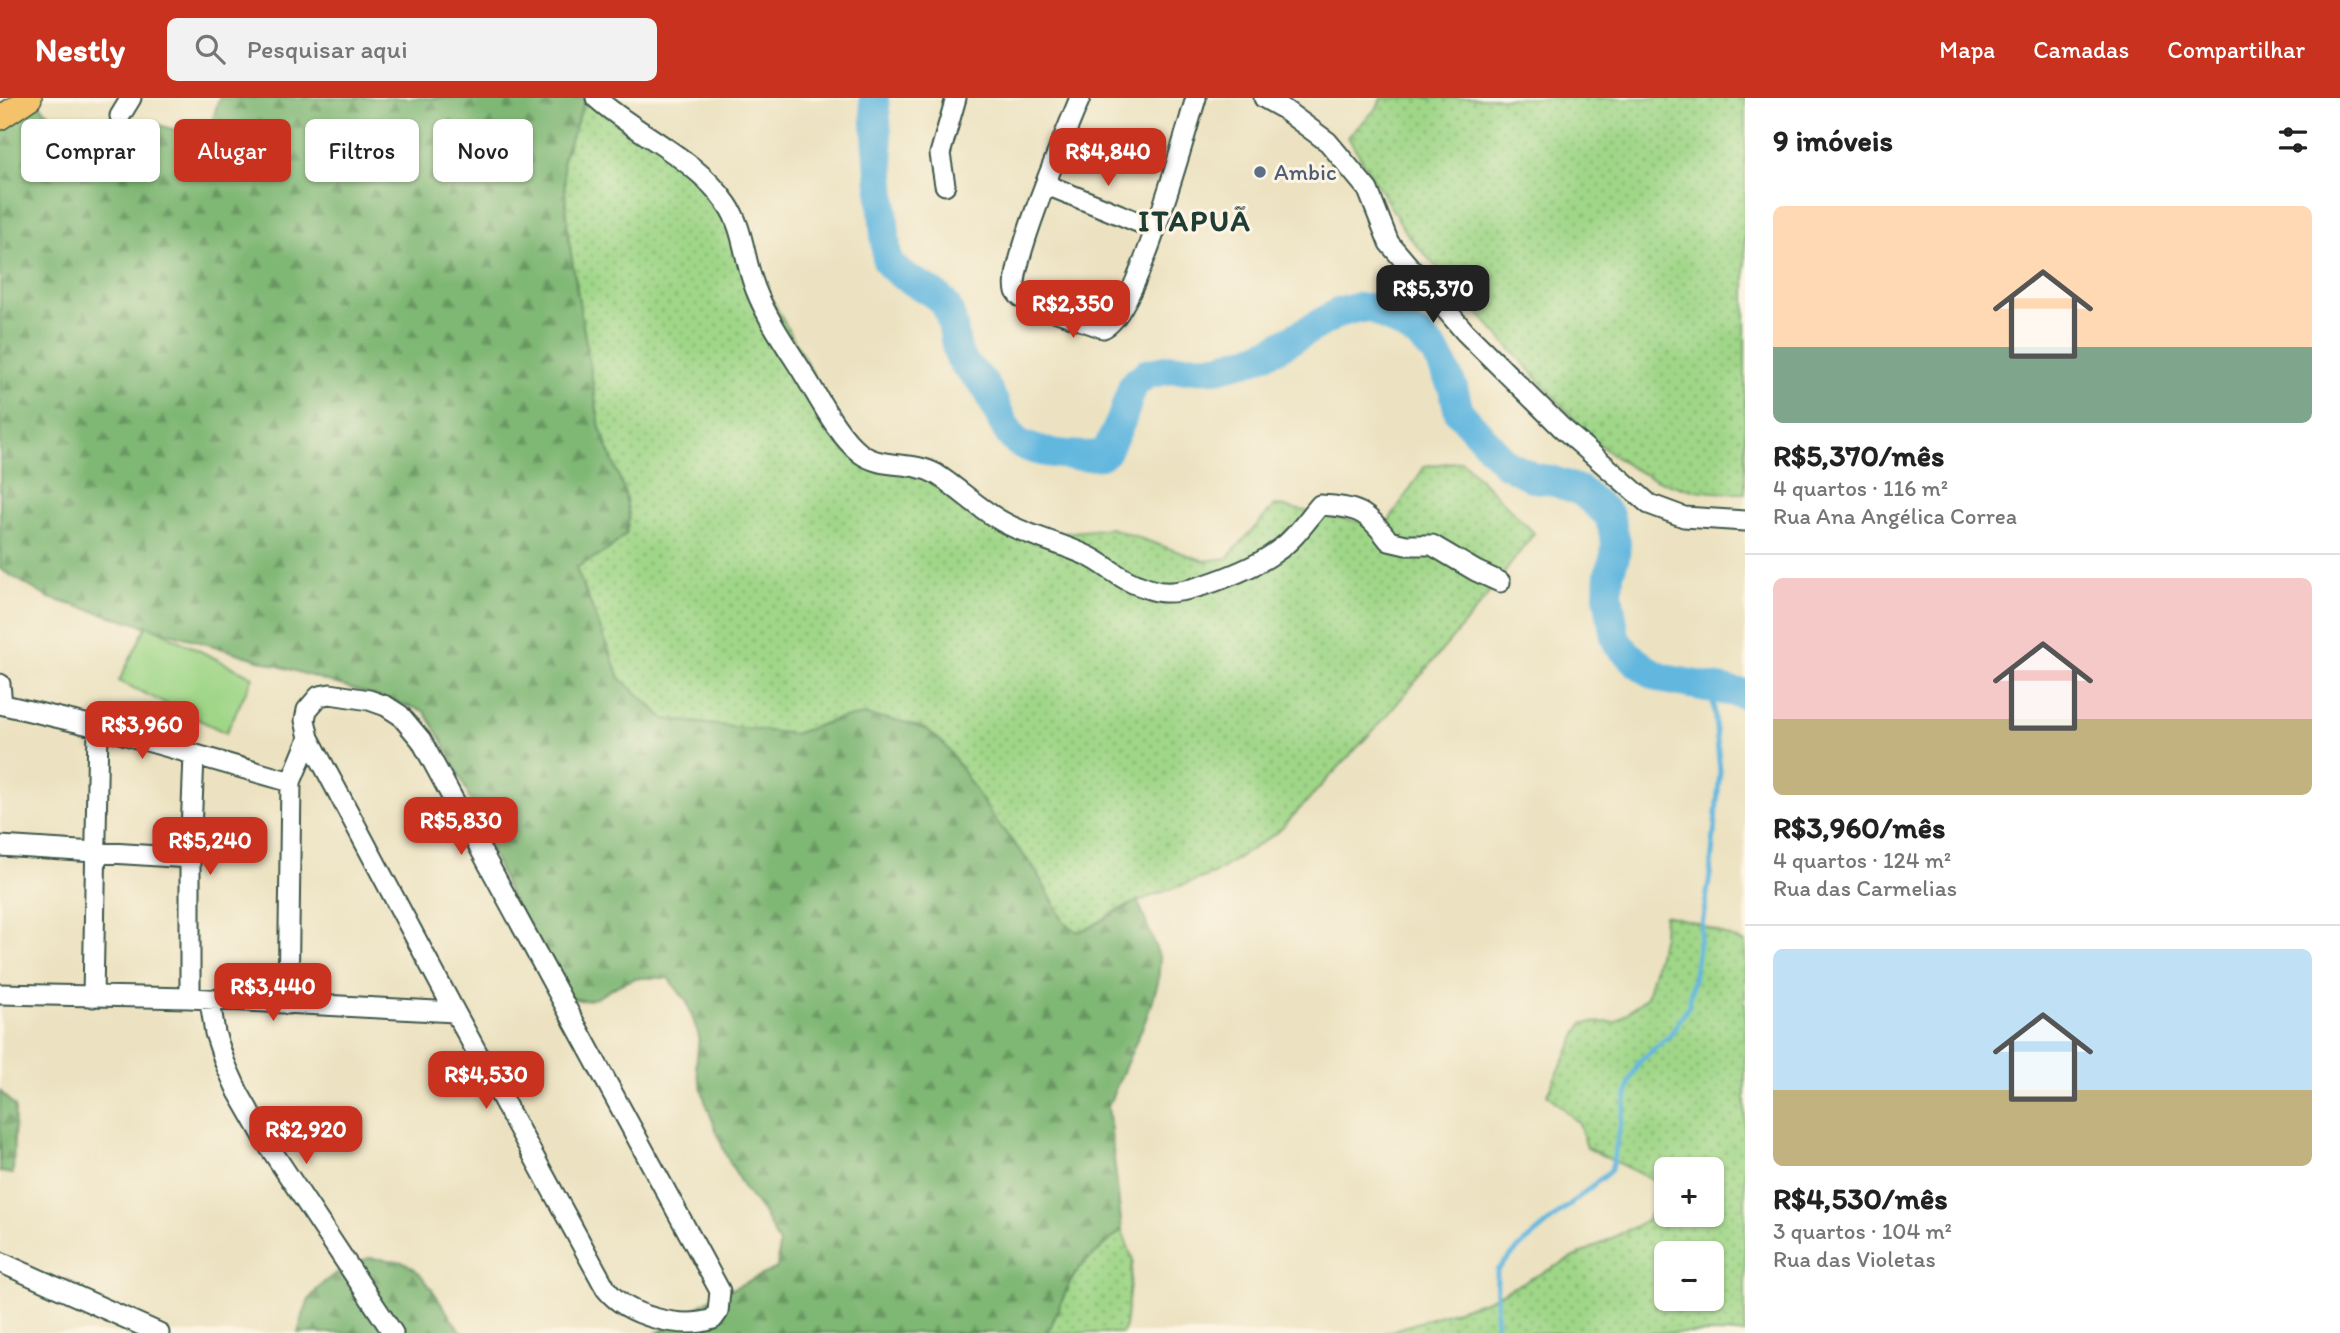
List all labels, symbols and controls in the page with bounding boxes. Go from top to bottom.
search box [167,18,657,81]
text: Nestly [35,30,125,69]
icon: search [191,30,229,68]
text: Pesquisar aqui [247,33,408,65]
text: Mapa [1939,35,1995,64]
text: Camadas [2033,35,2129,64]
text: Compartilhar [2167,35,2305,64]
chip: Comprar [21,119,160,182]
chip: Alugar [174,119,291,182]
chip: Filtros [305,119,419,182]
chip: Novo [433,119,533,182]
icon: filters [2274,121,2312,159]
text: 9 imóveis [1773,122,1893,159]
pin: R$4,840 [1043,129,1173,188]
text: R$4,840 [1065,137,1151,165]
place label: Ambic [1274,158,1337,186]
marker: Ambic [1252,164,1268,180]
district label: ITAPUÃ [1138,202,1252,239]
icon: home [1980,251,2106,377]
pin: R$5,370 [1368,266,1498,325]
text: R$5,370 [1392,274,1474,302]
pin: R$2,350 [1008,280,1138,340]
text: R$2,350 [1032,289,1114,317]
text: R$5,370/mês [1773,437,1944,474]
text: 4 quartos · 116 m² [1773,474,1948,502]
text: Rua Ana Angélica Correa [1773,502,2017,530]
icon: home [1980,623,2106,749]
pin: R$3,960 [77,702,207,761]
text: R$3,960 [101,710,183,738]
pin: R$5,830 [396,798,526,857]
text: R$5,830 [420,806,502,834]
text: R$3,960/mês [1773,809,1945,846]
pin: R$5,240 [145,818,275,877]
text: R$5,240 [168,826,252,854]
text: 4 quartos · 124 m² [1773,846,1951,874]
text: Rua das Carmelias [1773,874,1957,902]
pin: R$3,440 [208,964,338,1023]
text: R$3,440 [230,972,316,1000]
icon: home [1980,994,2106,1120]
pin: R$4,530 [421,1052,551,1111]
text: R$4,530 [444,1060,528,1088]
pin: R$2,920 [241,1107,371,1166]
text: R$2,920 [265,1115,347,1143]
map controls [1654,1157,1724,1311]
button: + [1654,1157,1724,1227]
text: R$4,530/mês [1773,1180,1948,1217]
text: 3 quartos · 104 m² [1773,1217,1952,1245]
button: − [1654,1241,1724,1311]
text: Rua das Violetas [1773,1245,1936,1273]

